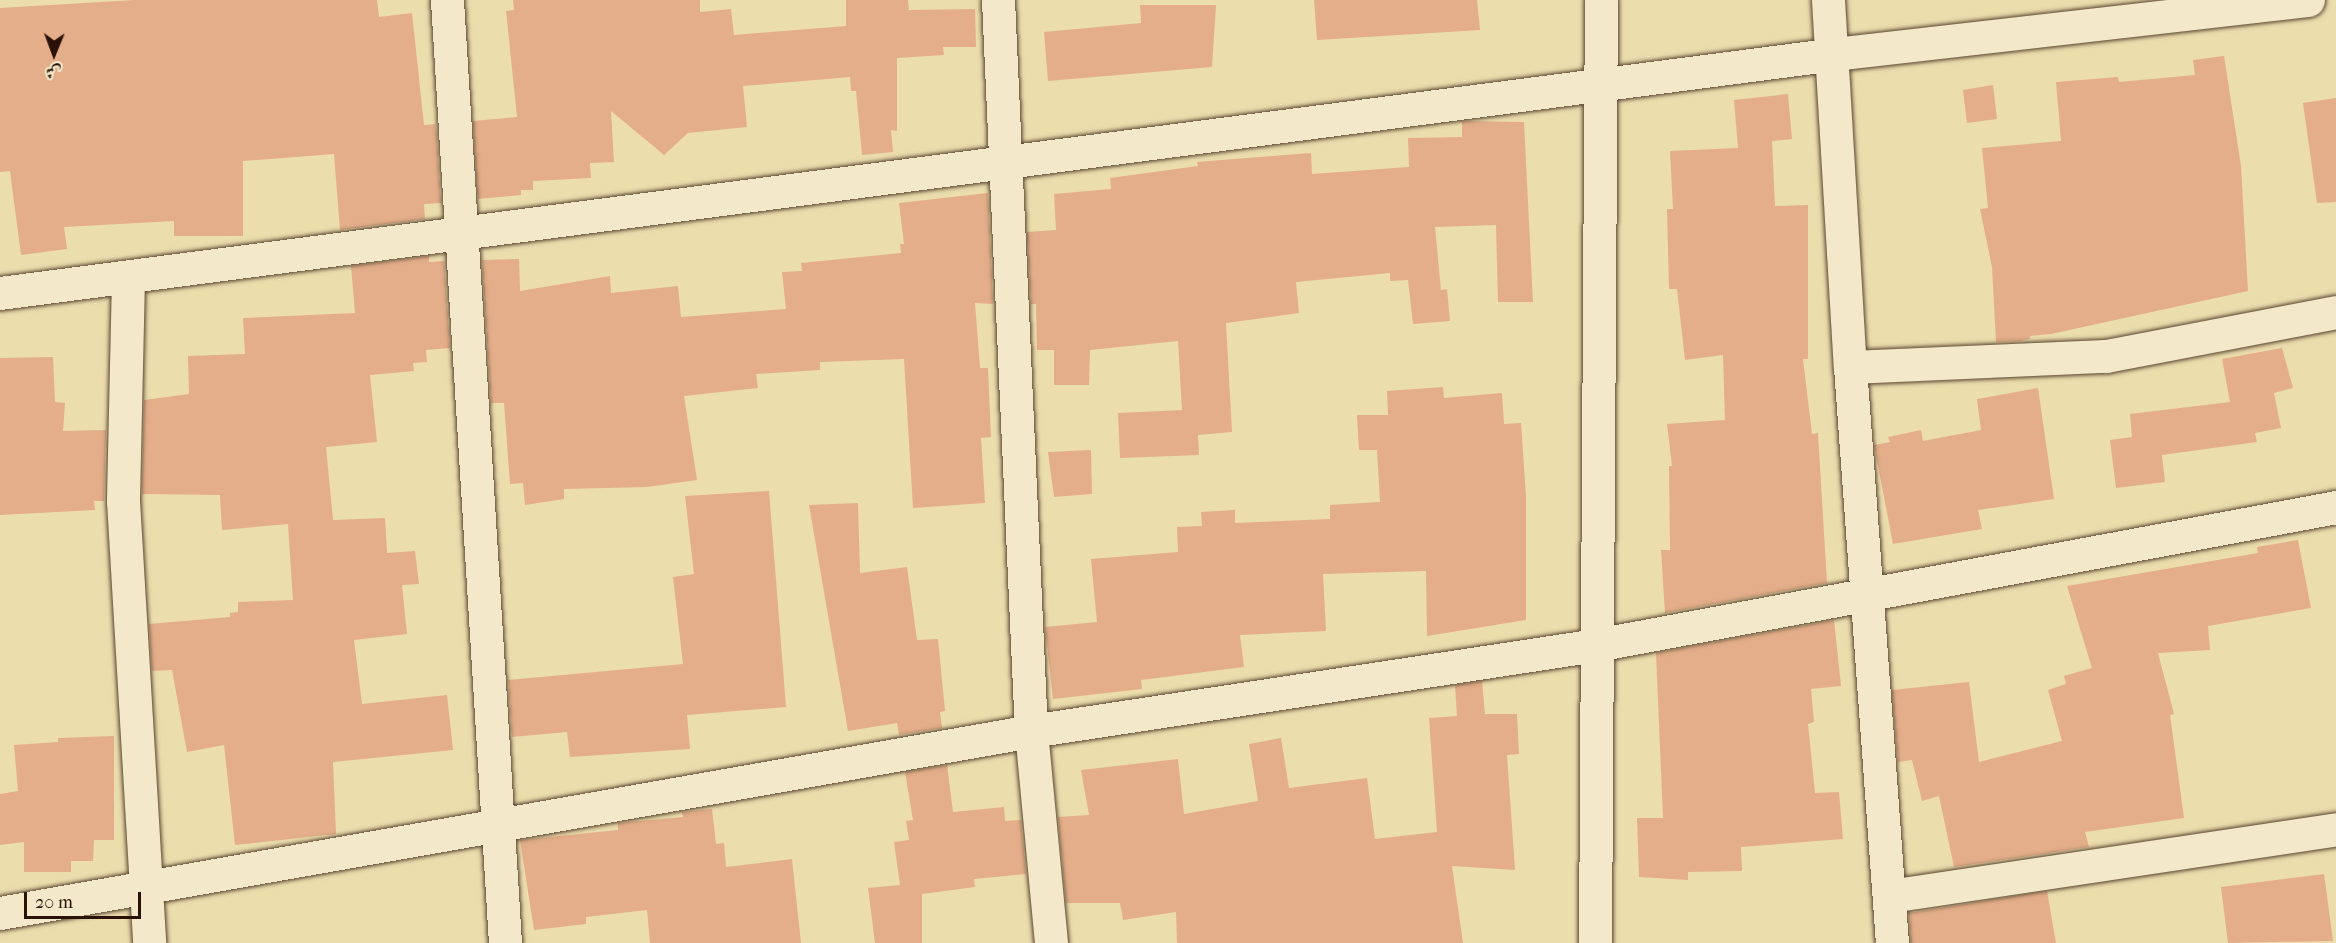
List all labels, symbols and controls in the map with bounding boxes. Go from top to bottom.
north arrow [24,24,84,84]
text: ش [46,63,62,82]
scale bar [27,880,144,918]
text: 20 m [35,892,73,913]

